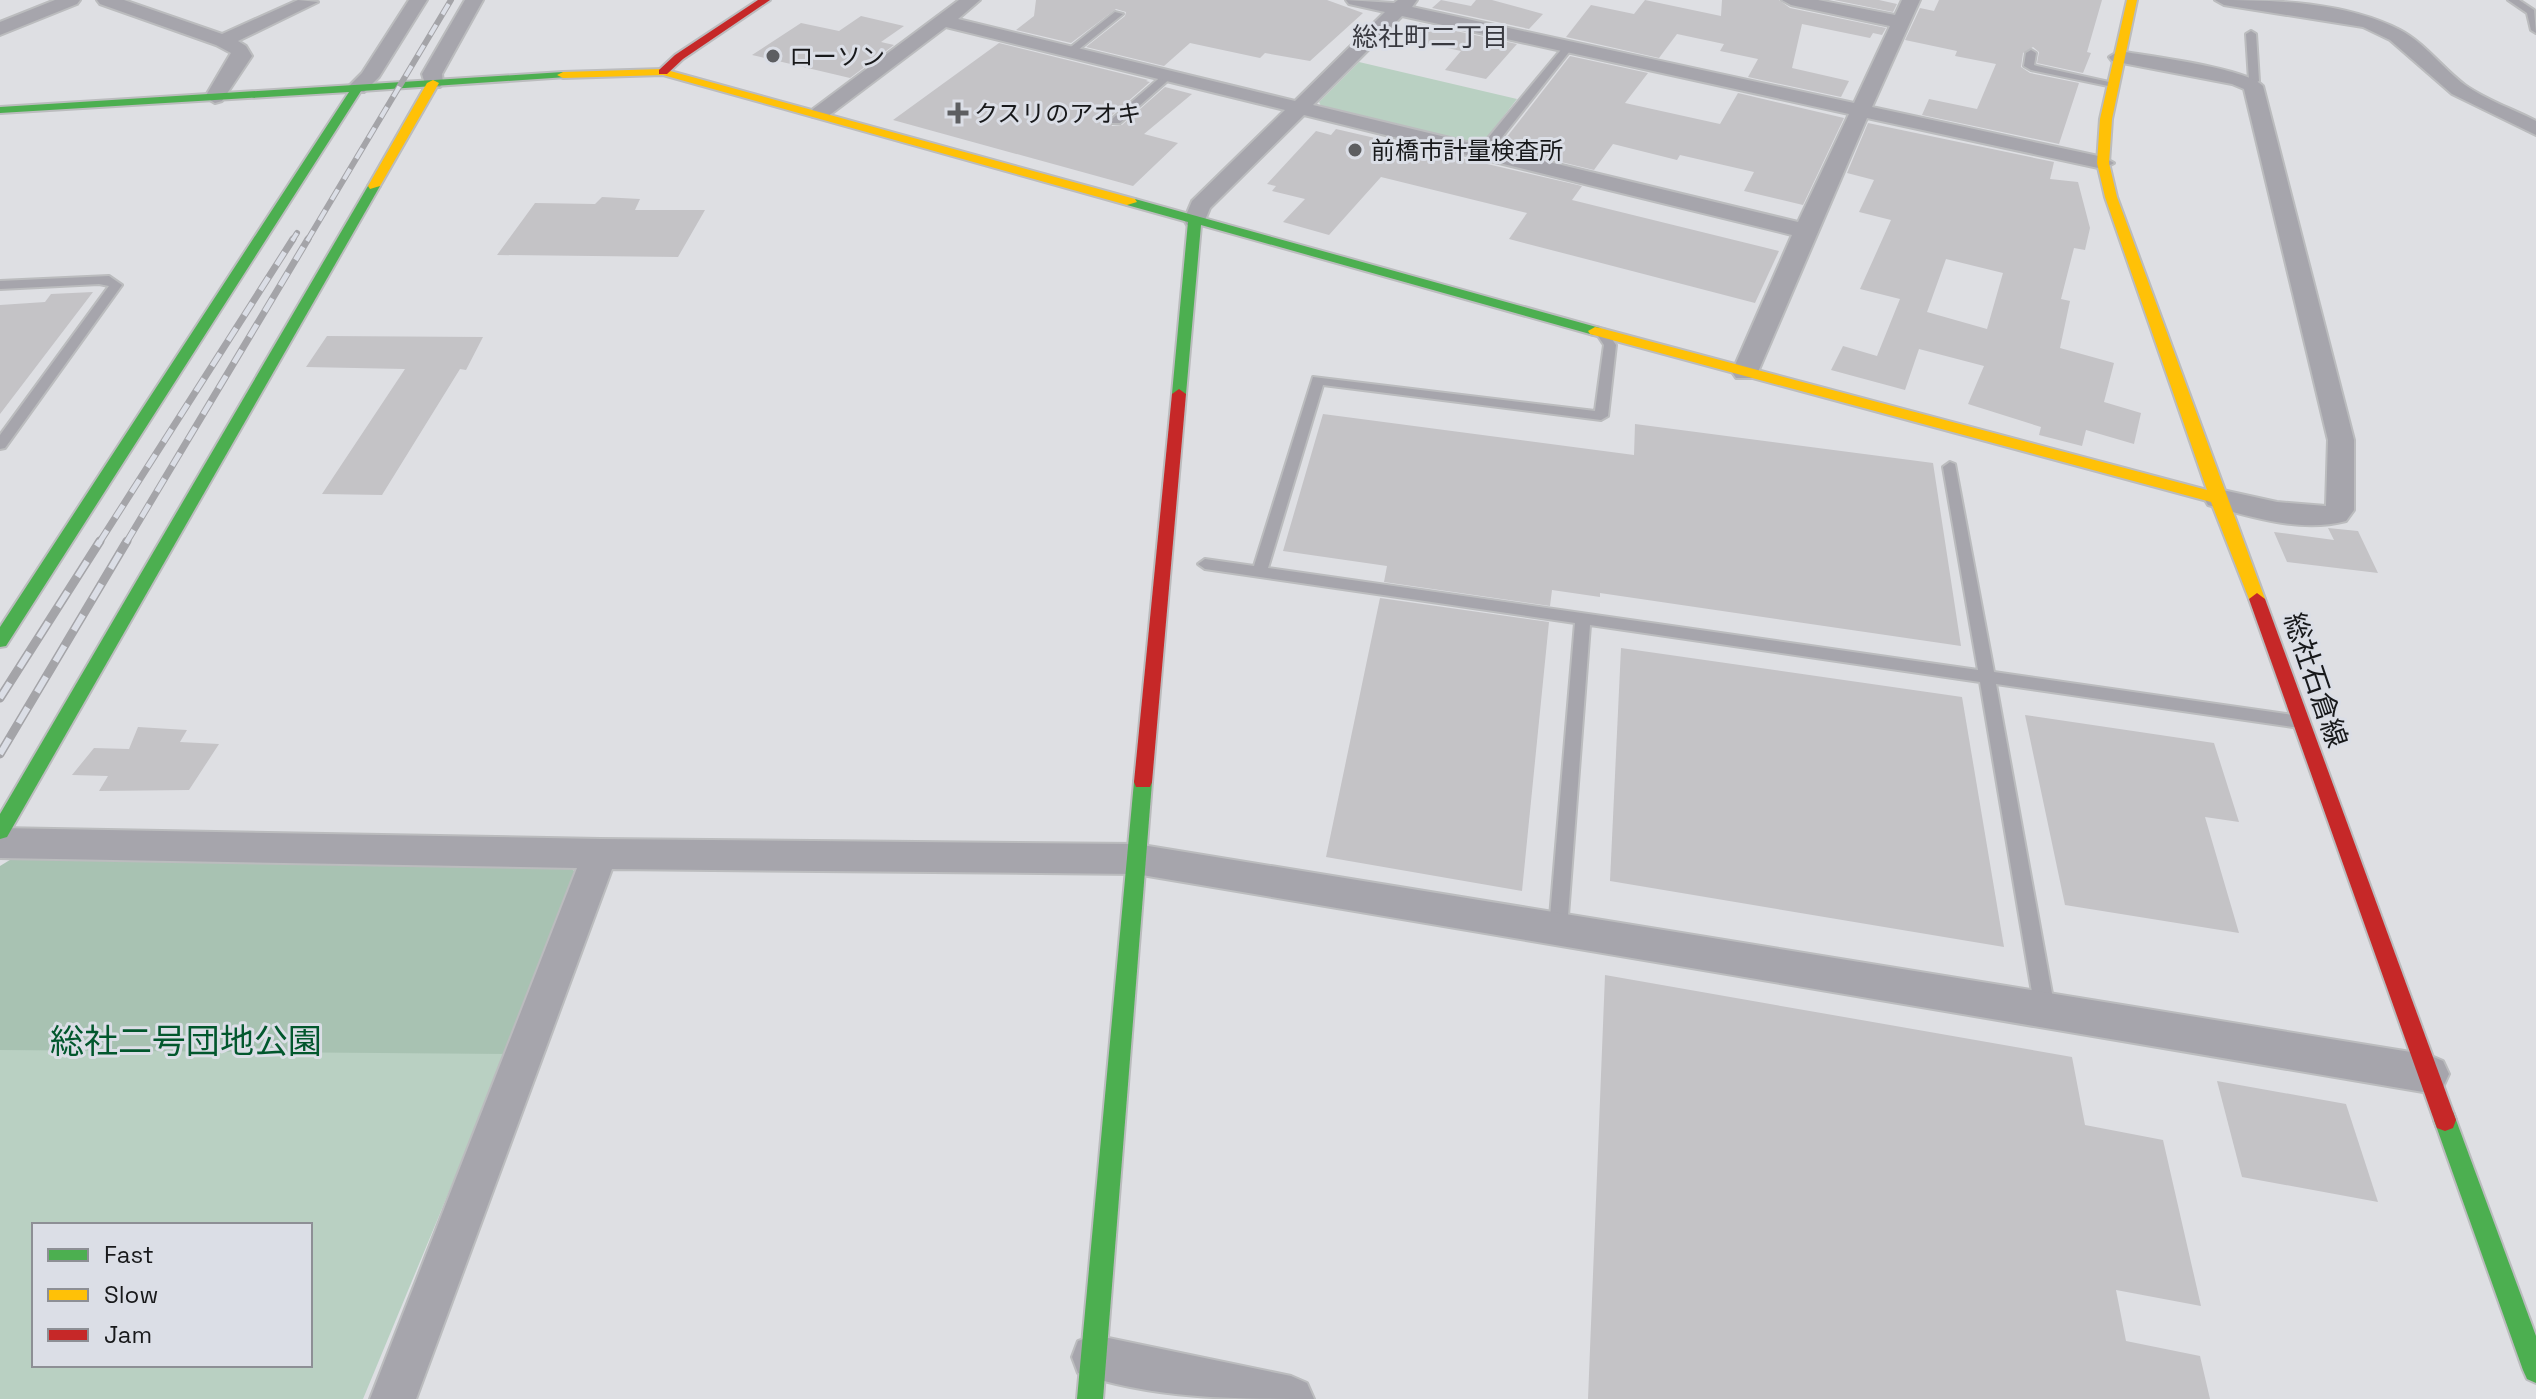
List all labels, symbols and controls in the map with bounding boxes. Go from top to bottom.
district label: 総社町二丁目 [1352,20,1508,54]
place label: ローソン [789,41,885,72]
marker: ローソン [764,47,782,65]
place label: クスリのアオキ [974,98,1141,129]
marker: クスリのアオキ [949,104,967,122]
place label: 前橋市計量検査所 [1371,135,1563,166]
marker: 前橋市計量検査所 [1346,141,1364,159]
street label: 総社石倉線 [2276,608,2356,752]
park label: 総社二号団地公園 [50,1020,322,1063]
legend [32,1223,312,1367]
text: Fast [104,1239,154,1270]
text: Slow [104,1279,158,1310]
text: Jam [104,1319,152,1350]

